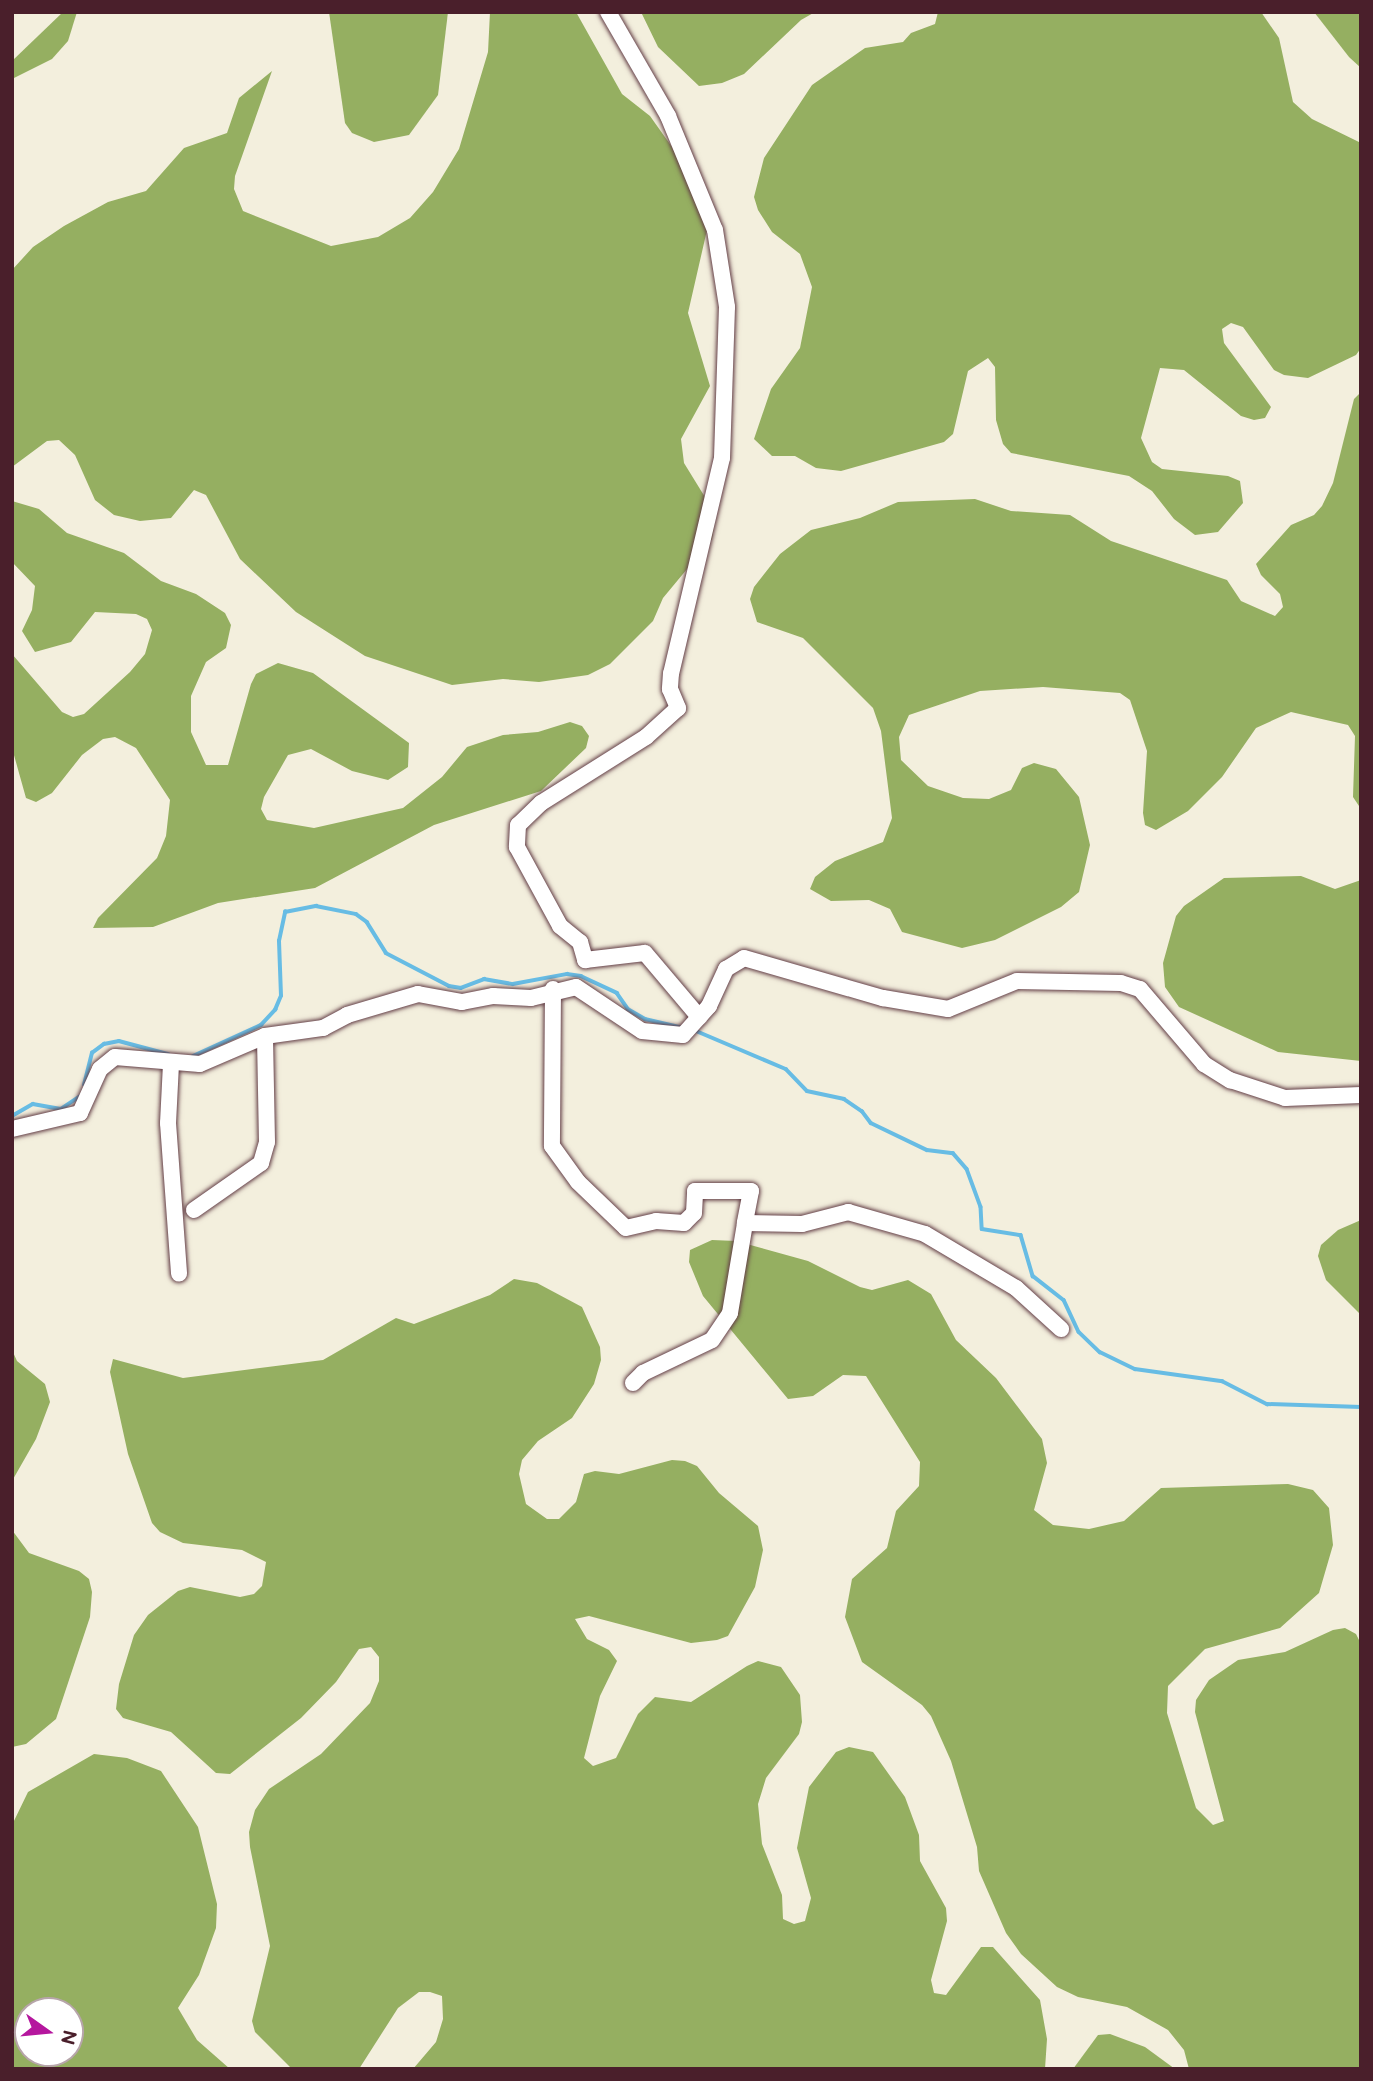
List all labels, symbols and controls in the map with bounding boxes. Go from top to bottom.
north arrow [14,1997,84,2067]
text: N [55,2027,81,2047]

